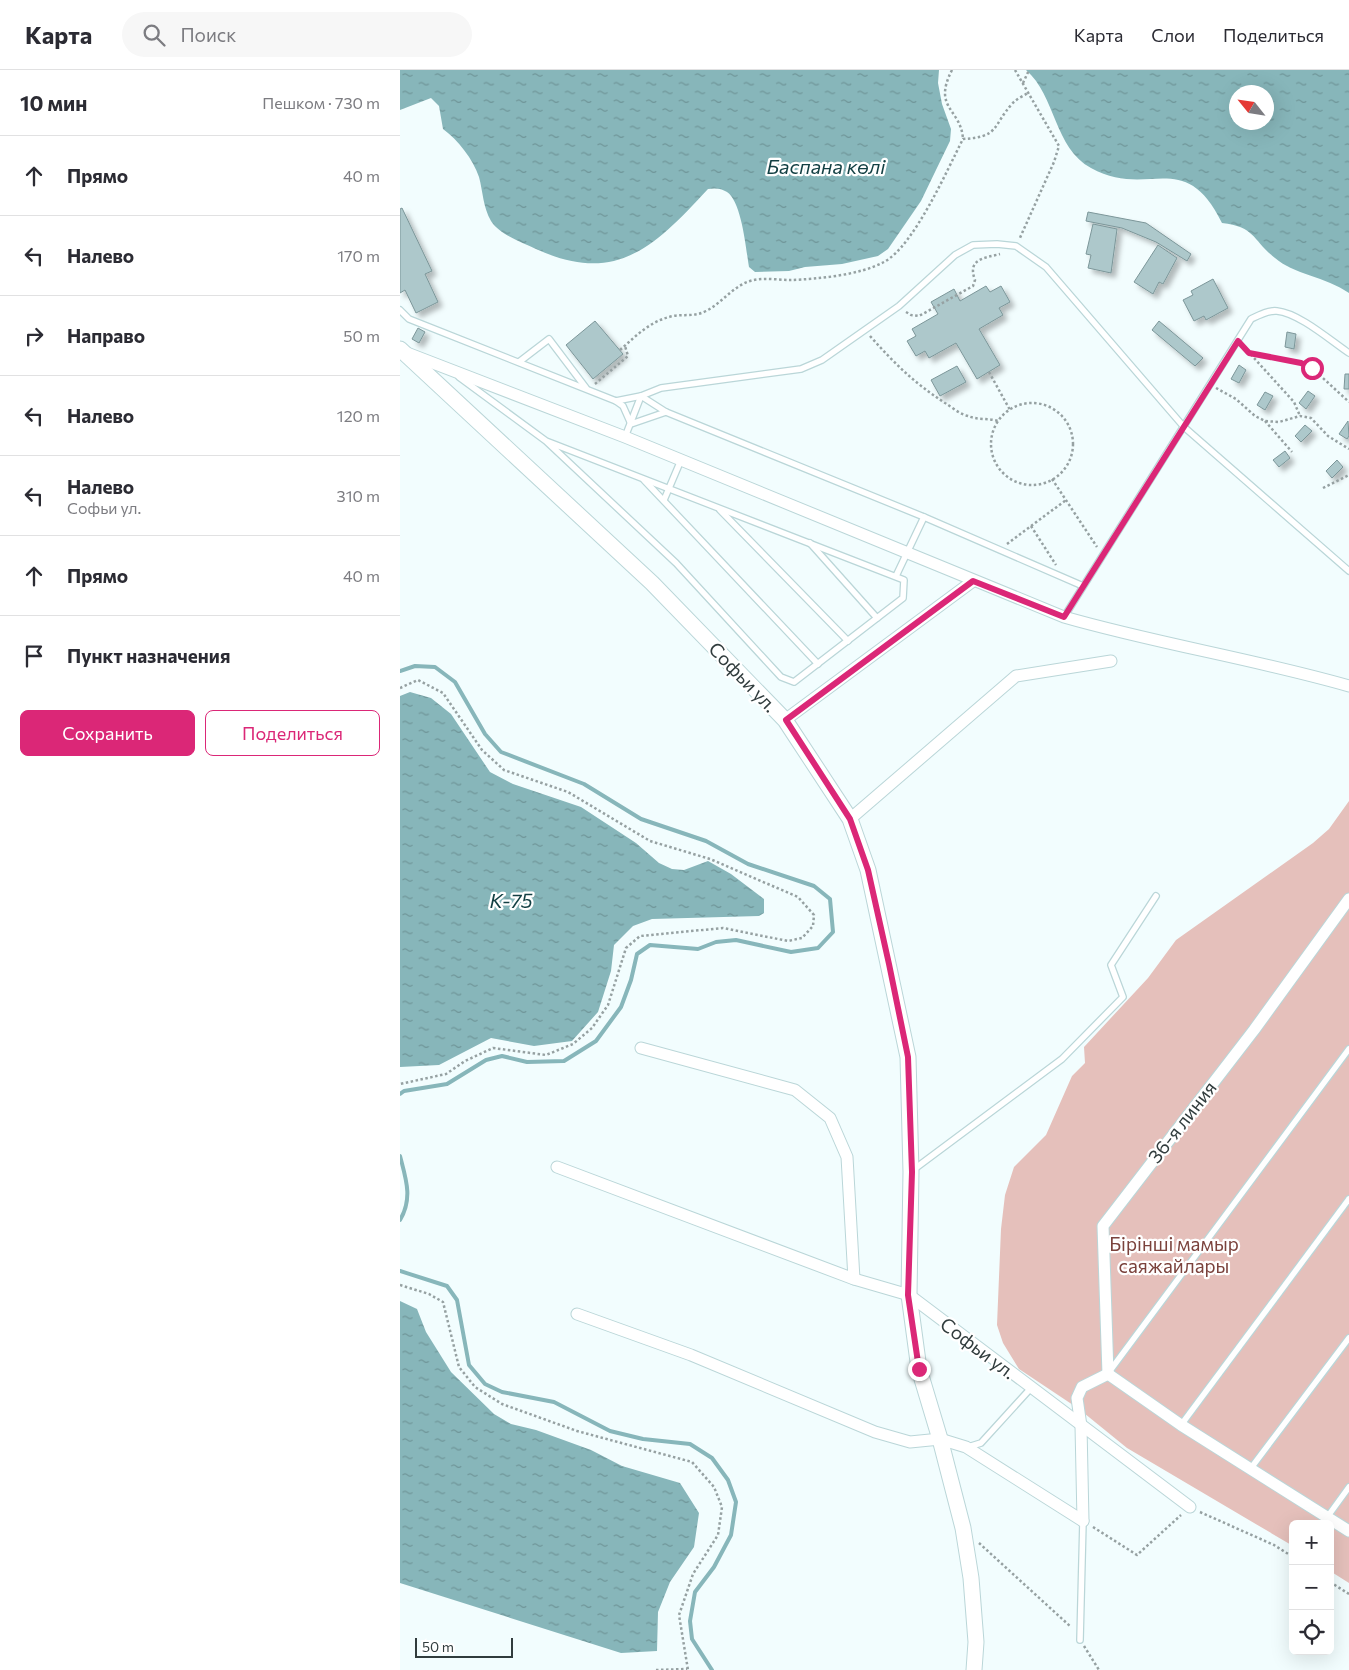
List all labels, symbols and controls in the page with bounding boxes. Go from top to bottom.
search box [122,12,472,57]
text: Карта [25,20,92,49]
icon: search [140,21,168,49]
text: Поиск [180,23,236,46]
text: Карта [1074,24,1123,46]
text: Слои [1151,24,1195,46]
text: Поделиться [1223,24,1324,46]
north arrow [1229,85,1274,130]
text: 10 мин [20,90,87,115]
text: Пешком · 730 m [262,93,380,112]
water label: Баспана көлі [767,154,886,178]
icon: ahead [20,162,48,190]
text: Прямо [67,164,128,187]
text: 40 m [343,166,380,185]
icon: left [20,242,48,270]
text: Налево [67,244,134,267]
text: 170 m [337,246,380,265]
icon: right [20,322,48,350]
text: Направо [67,324,145,347]
text: 50 m [343,326,380,345]
route start [1301,357,1324,380]
icon: left [20,402,48,430]
text: Налево [67,404,134,427]
text: 120 m [337,406,380,425]
text: Налево [67,475,134,498]
icon: left [20,482,48,510]
text: 310 m [337,486,380,505]
text: Софьи ул. [67,498,141,517]
icon: ahead [20,562,48,590]
text: Прямо [67,564,128,587]
text: 40 m [343,566,380,585]
street label: Софьи ул. [704,637,782,716]
icon: arrive [20,642,48,670]
text: Пункт назначения [67,644,230,667]
button: Сохранить [20,710,195,756]
button: Поделиться [205,710,380,756]
water label: К-75 [490,888,533,912]
street label: 36-я линия [1142,1076,1221,1167]
park label: Бірінші мамыр саяжайлары [1109,1232,1239,1277]
street label: Софьи ул. [936,1312,1020,1383]
route end [908,1358,931,1381]
map controls [1289,1520,1334,1655]
button: + [1289,1520,1334,1565]
button: − [1289,1565,1334,1610]
button: locate [1289,1610,1334,1655]
scale bar [415,1635,512,1658]
text: 50 m [422,1638,454,1655]

